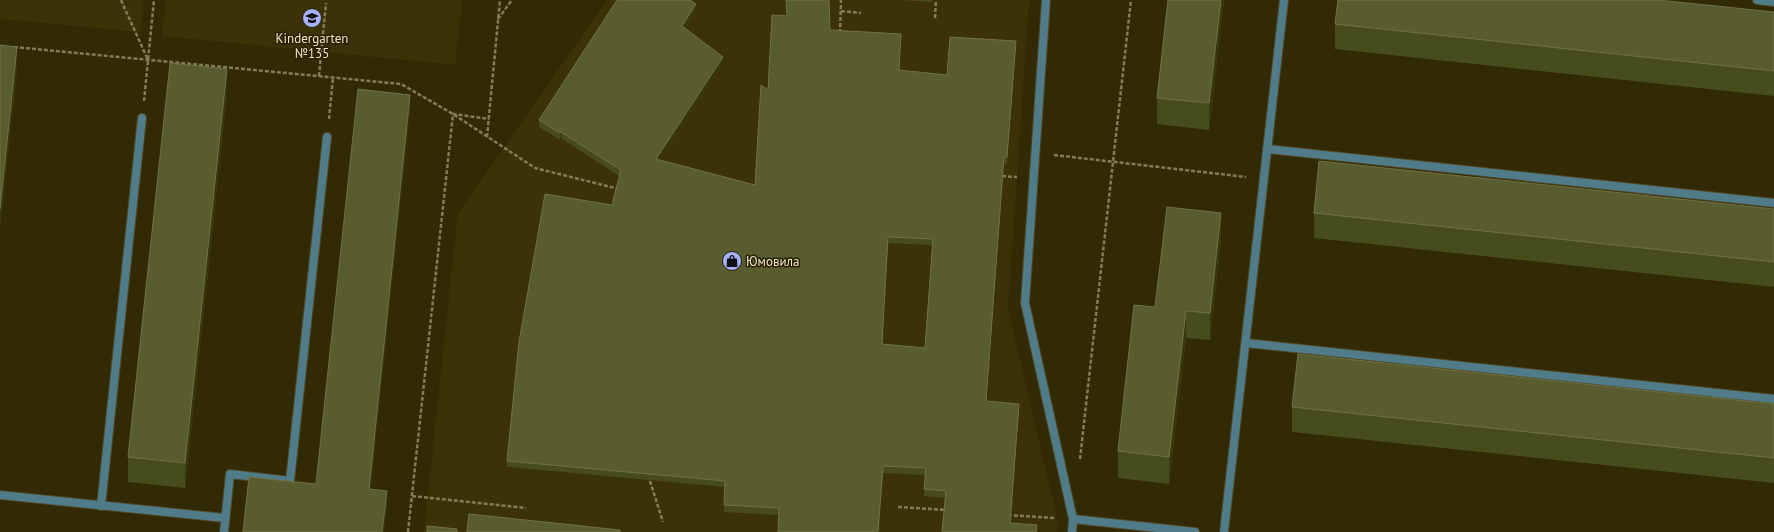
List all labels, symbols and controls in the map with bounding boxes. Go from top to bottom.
school or university icon: Kindergarten №135 [301,7,323,29]
place label: Kindergarten №135 [276,30,348,62]
shop icon: Юмовила [721,250,743,272]
place label: Юмовила [746,253,800,270]

